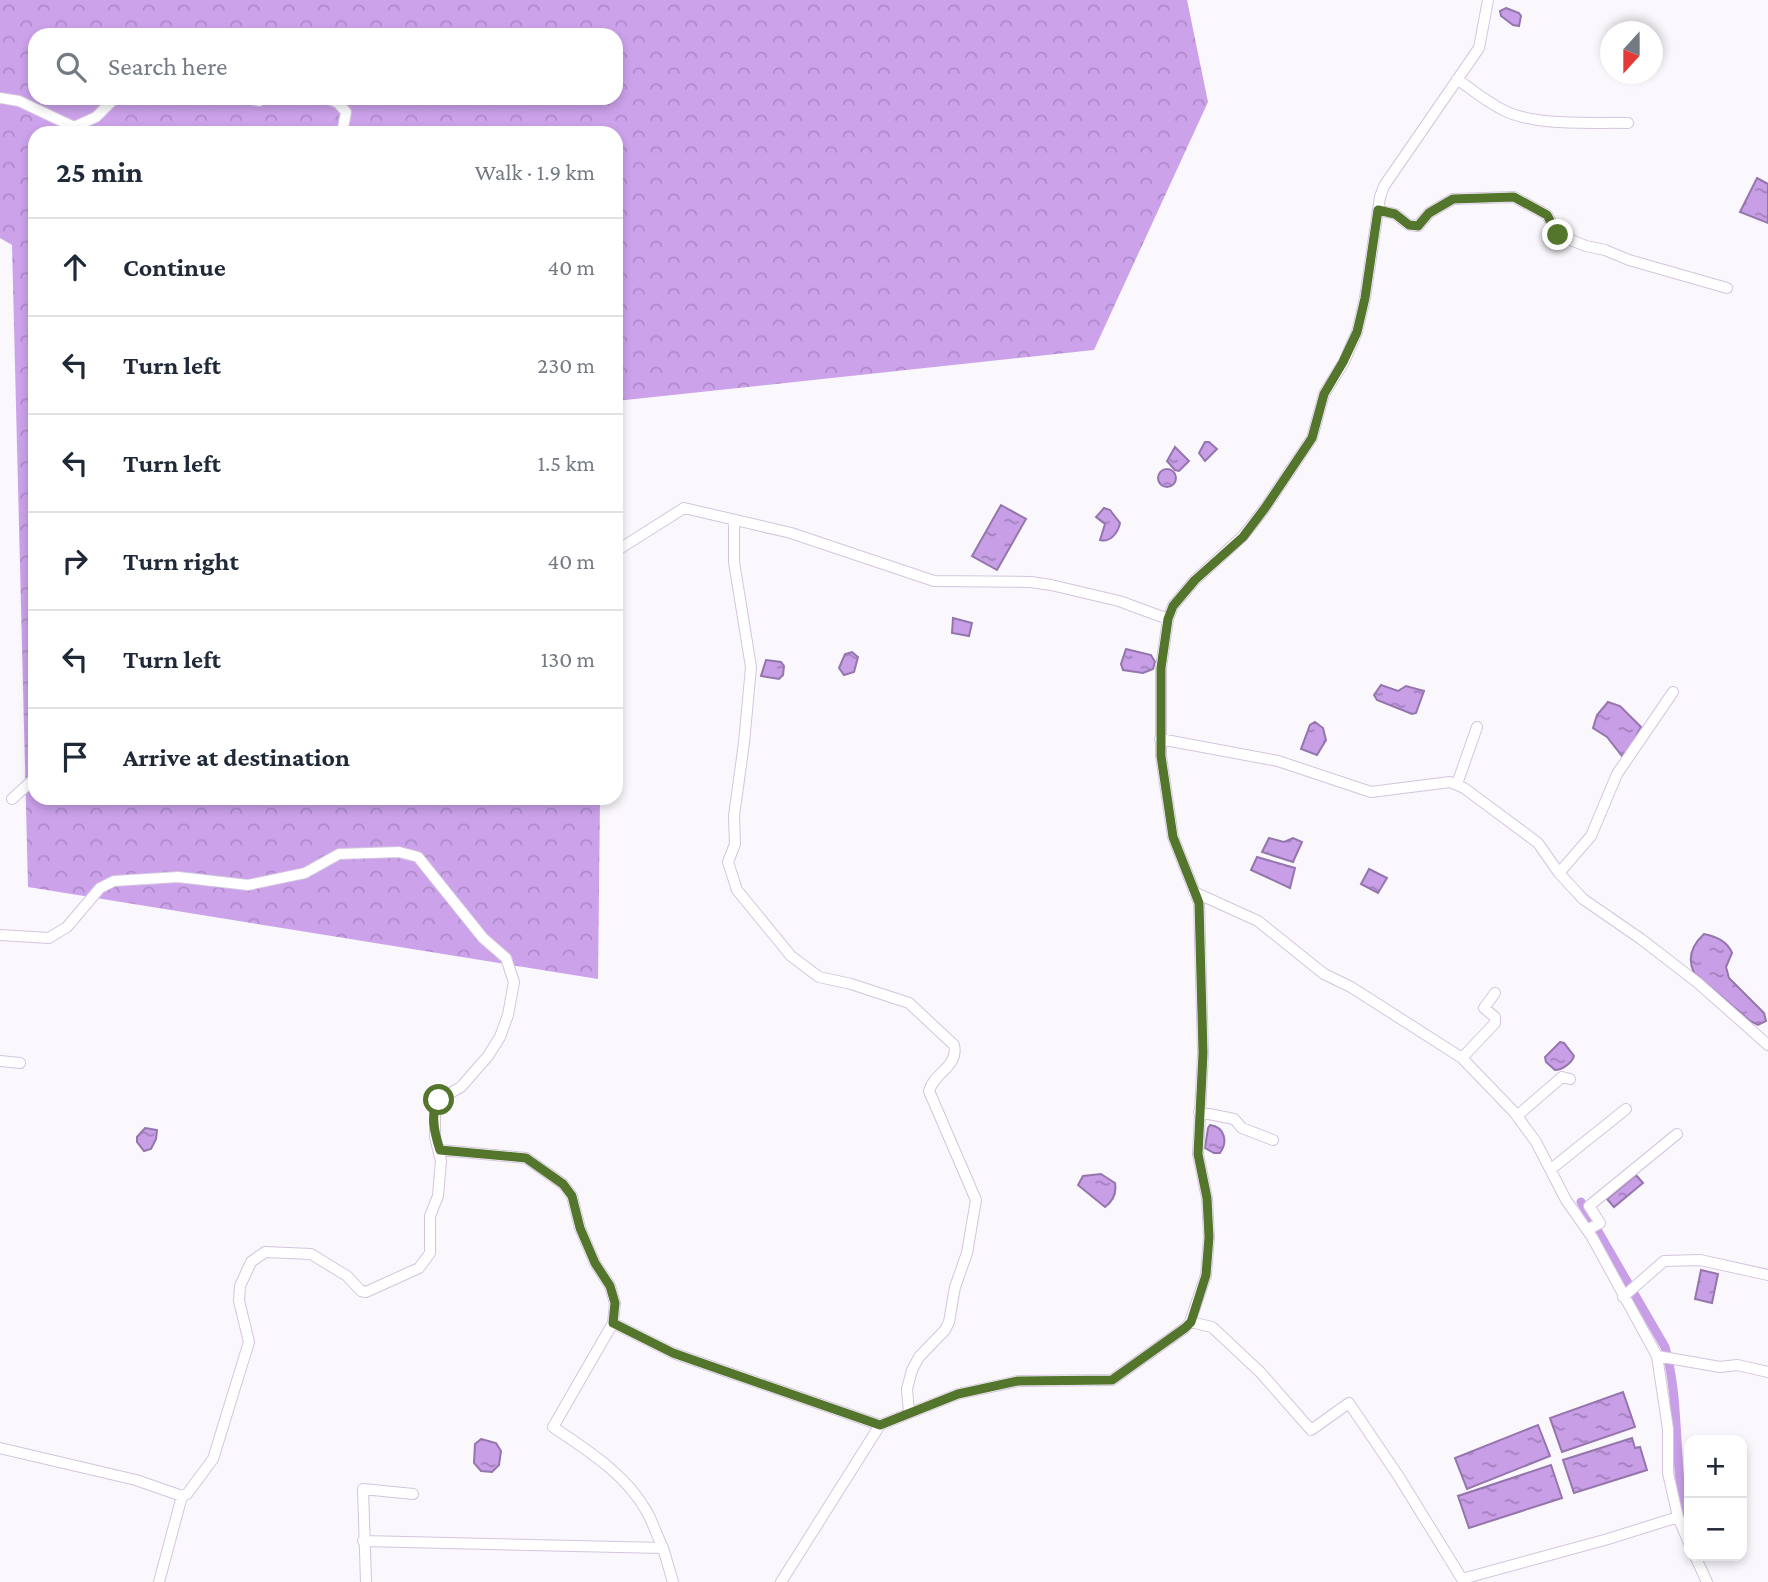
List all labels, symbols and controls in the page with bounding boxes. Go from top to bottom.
north arrow [1600,21,1663,84]
search box [28,28,623,105]
icon: search [52,48,90,86]
text: Search here [108,52,227,81]
text: 25 min [56,155,143,188]
text: Walk · 1.9 km [475,159,595,185]
route end [1542,219,1573,250]
icon: ahead [56,248,94,286]
text: Continue [123,253,226,282]
text: 40 m [547,254,595,280]
icon: left [56,346,94,384]
text: Turn left [123,351,221,380]
text: 230 m [537,352,595,378]
icon: left [56,444,94,482]
text: Turn left [123,449,221,478]
text: 1.5 km [537,450,595,476]
icon: right [56,542,94,580]
text: Turn right [123,547,239,576]
text: 40 m [547,548,595,574]
icon: left [56,640,94,678]
text: Turn left [123,645,221,674]
text: 130 m [541,646,595,672]
icon: arrive [56,738,94,776]
text: Arrive at destination [123,743,350,772]
route start [423,1084,454,1115]
map controls [1684,1435,1747,1561]
button: + [1684,1435,1747,1498]
button: − [1684,1498,1747,1561]

